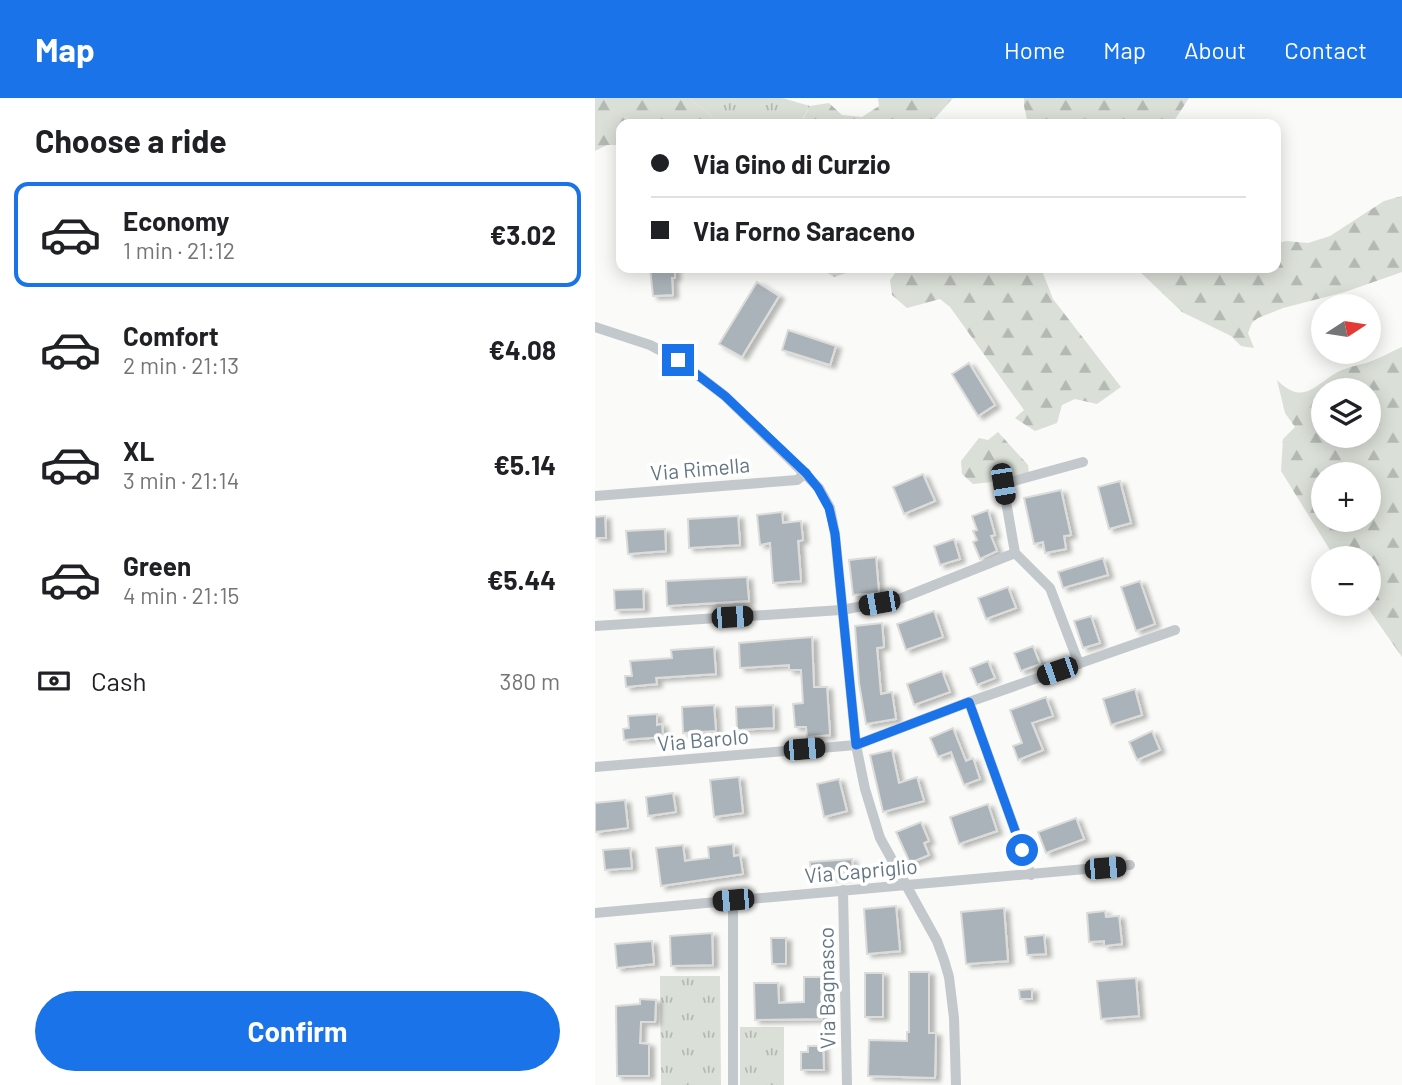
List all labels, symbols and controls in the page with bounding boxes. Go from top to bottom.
text: Map [35,29,95,69]
text: Home [1004,35,1065,64]
text: Map [1103,35,1146,64]
text: About [1184,35,1246,64]
text: Contact [1284,35,1367,64]
text: Choose a ride [35,121,227,159]
text: Via Gino di Curzio [693,148,891,179]
icon: car [39,203,102,266]
text: Economy [123,205,229,236]
text: Via Forno Saraceno [693,215,915,246]
text: €3.02 [490,219,556,250]
text: 1 min · 21:12 [123,236,235,264]
north arrow [1311,294,1381,364]
map controls [1311,294,1381,616]
icon: car [39,318,102,381]
text: Comfort [123,320,219,351]
text: €4.08 [489,334,556,365]
route end [662,344,694,376]
text: 2 min · 21:13 [123,351,239,379]
button: layers [1311,378,1381,448]
icon: car [39,433,102,496]
text: XL [123,435,154,466]
text: €5.14 [494,449,556,480]
street label: Via Rimella [649,451,751,485]
car [990,462,1017,506]
button: + [1311,462,1381,532]
text: 3 min · 21:14 [123,466,239,494]
button: − [1311,546,1381,616]
icon: car [39,548,102,611]
text: Green [123,550,191,581]
text: €5.44 [487,564,556,595]
text: 4 min · 21:15 [123,581,239,609]
car [857,589,902,617]
car [711,605,754,629]
car [1034,654,1081,688]
icon: cash [35,662,73,700]
text: Cash [91,665,146,696]
text: 380 m [500,667,560,695]
street label: Via Barolo [656,723,750,755]
car [783,737,826,761]
route start [1006,834,1038,866]
street label: Via Capriglio [803,853,919,887]
car [1084,856,1127,880]
car [712,888,755,912]
street label: Via Bagnasco [812,927,840,1049]
button: Confirm [35,991,560,1071]

